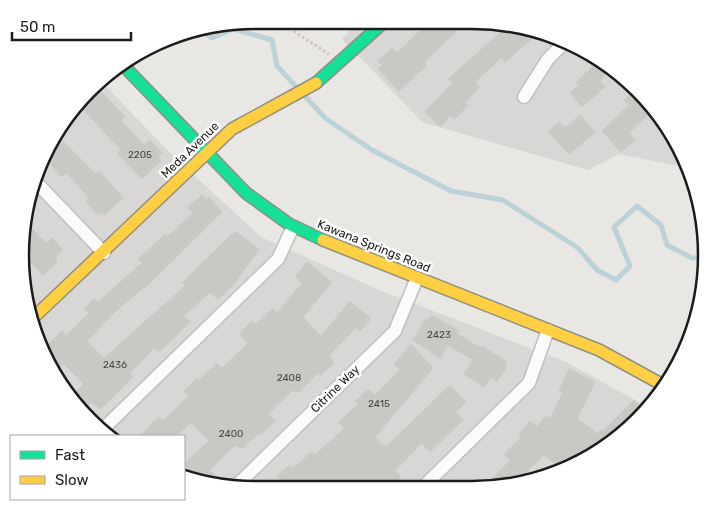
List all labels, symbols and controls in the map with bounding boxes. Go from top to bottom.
scale bar [12,10,131,42]
text: 50 m [20,18,55,36]
street label: Meda Avenue [158,119,222,181]
house number: 2205 [128,149,152,161]
street label: Kawana Springs Road [315,217,433,275]
house number: 2423 [427,329,451,341]
house number: 2436 [103,359,127,371]
street label: Citrine Way [308,362,363,416]
house number: 2408 [277,372,301,384]
house number: 2415 [368,398,390,410]
house number: 2400 [219,428,243,440]
legend [10,435,185,500]
text: Fast [55,446,85,464]
text: Slow [55,471,88,489]

